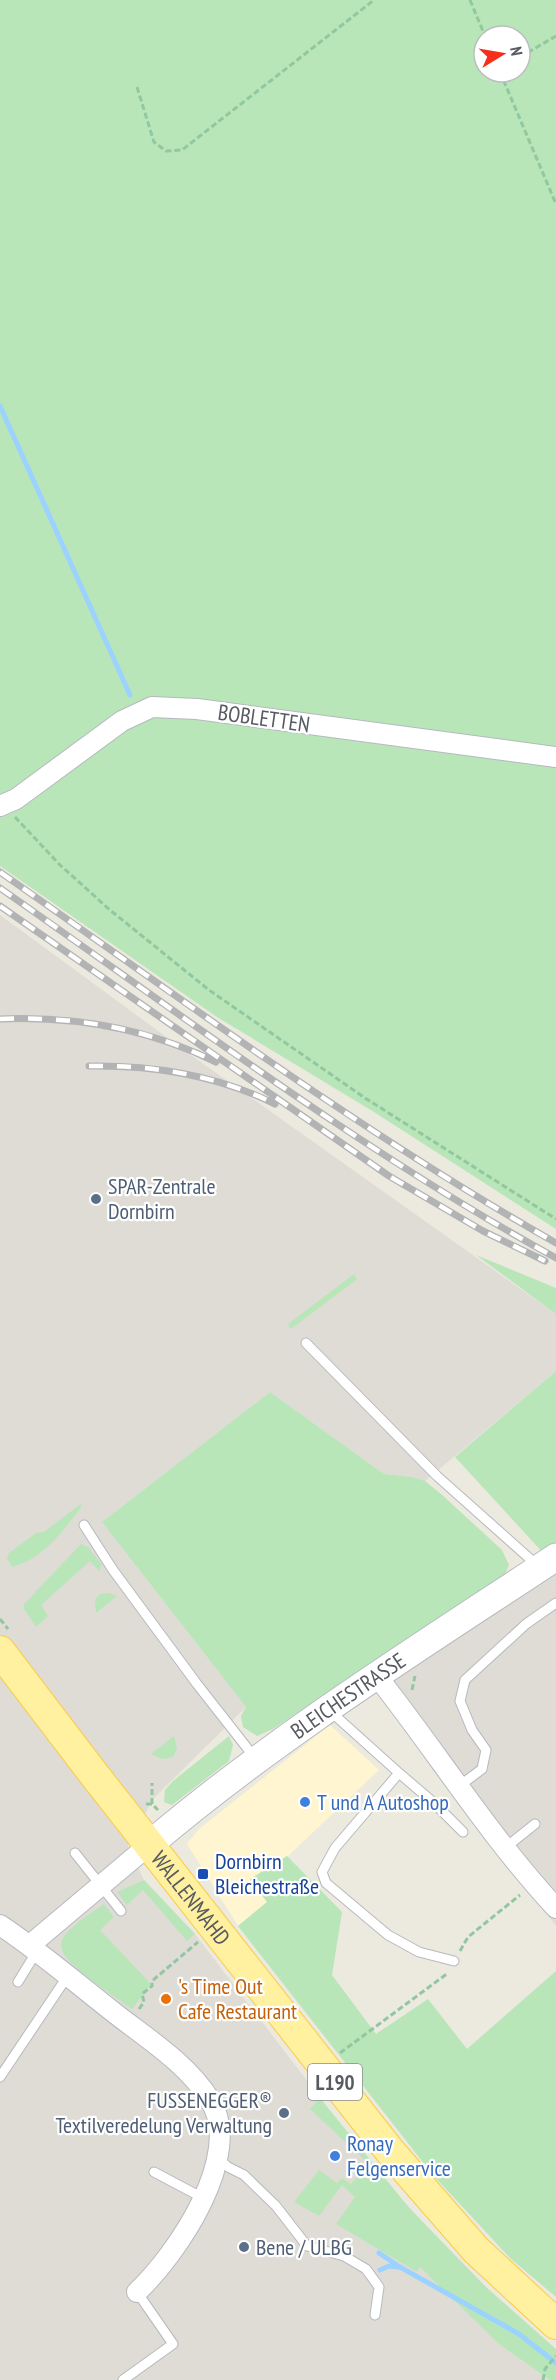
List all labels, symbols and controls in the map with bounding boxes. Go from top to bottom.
north arrow [472,24,532,84]
text: N [506,45,527,57]
street label: BOBLETTEN [216,698,312,738]
place label: SPAR-Zentrale Dornbirn [108,1172,215,1225]
marker: SPAR-Zentrale Dornbirn [89,1192,103,1206]
street label: BLEICHESTRASSE [285,1646,411,1745]
place label: T und A Autoshop [317,1788,449,1816]
marker: T und A Autoshop [298,1795,312,1809]
street label: WALLENMAHD [145,1845,236,1950]
place label: Dornbirn Bleichestraße [215,1847,319,1900]
marker: Dornbirn Bleichestraße [196,1867,210,1881]
place label: 's Time Out Cafe Restaurant [178,1972,297,2025]
marker: 's Time Out Cafe Restaurant [159,1992,173,2006]
road number: L190 [308,2064,362,2100]
place label: FUSSENEGGER® Textilveredelung Verwaltung [56,2086,272,2139]
marker: FUSSENEGGER® Textilveredelung Verwaltung [277,2106,291,2120]
place label: Ronay Felgenservice [347,2129,451,2182]
marker: Ronay Felgenservice [328,2149,342,2163]
place label: Bene / ULBG [256,2233,352,2261]
marker: Bene / ULBG [237,2240,251,2254]

